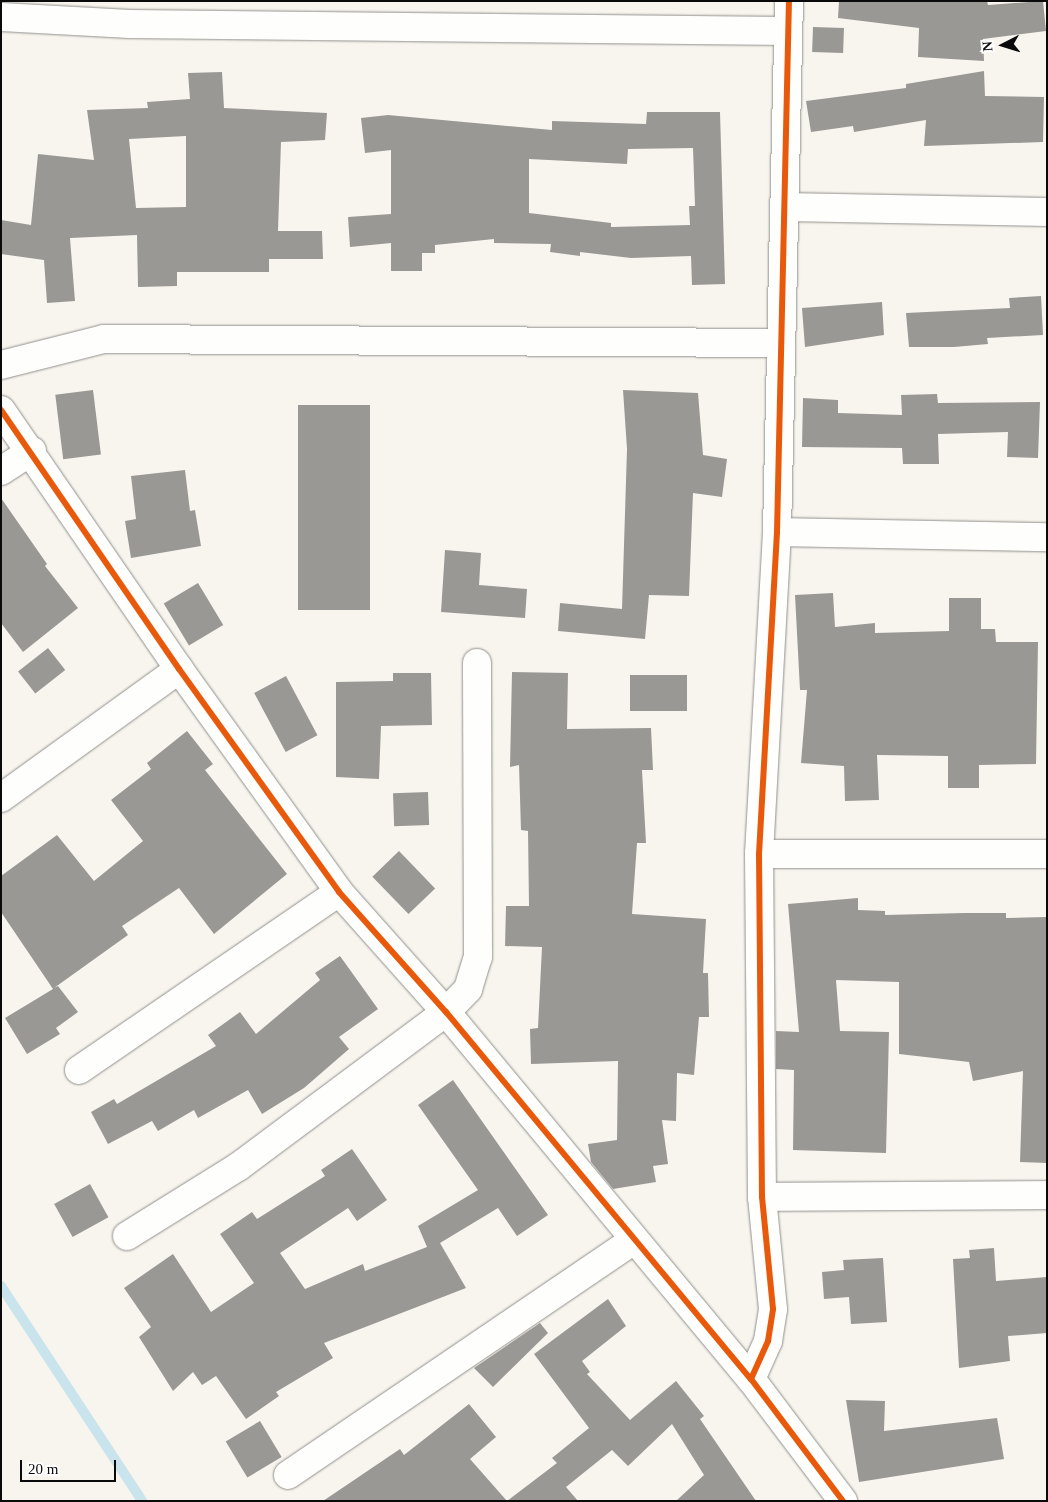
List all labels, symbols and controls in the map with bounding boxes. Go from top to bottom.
north arrow [978,20,1028,70]
text: N [980,41,995,52]
scale bar [22,1450,119,1482]
text: 20 m [28,1461,58,1477]

